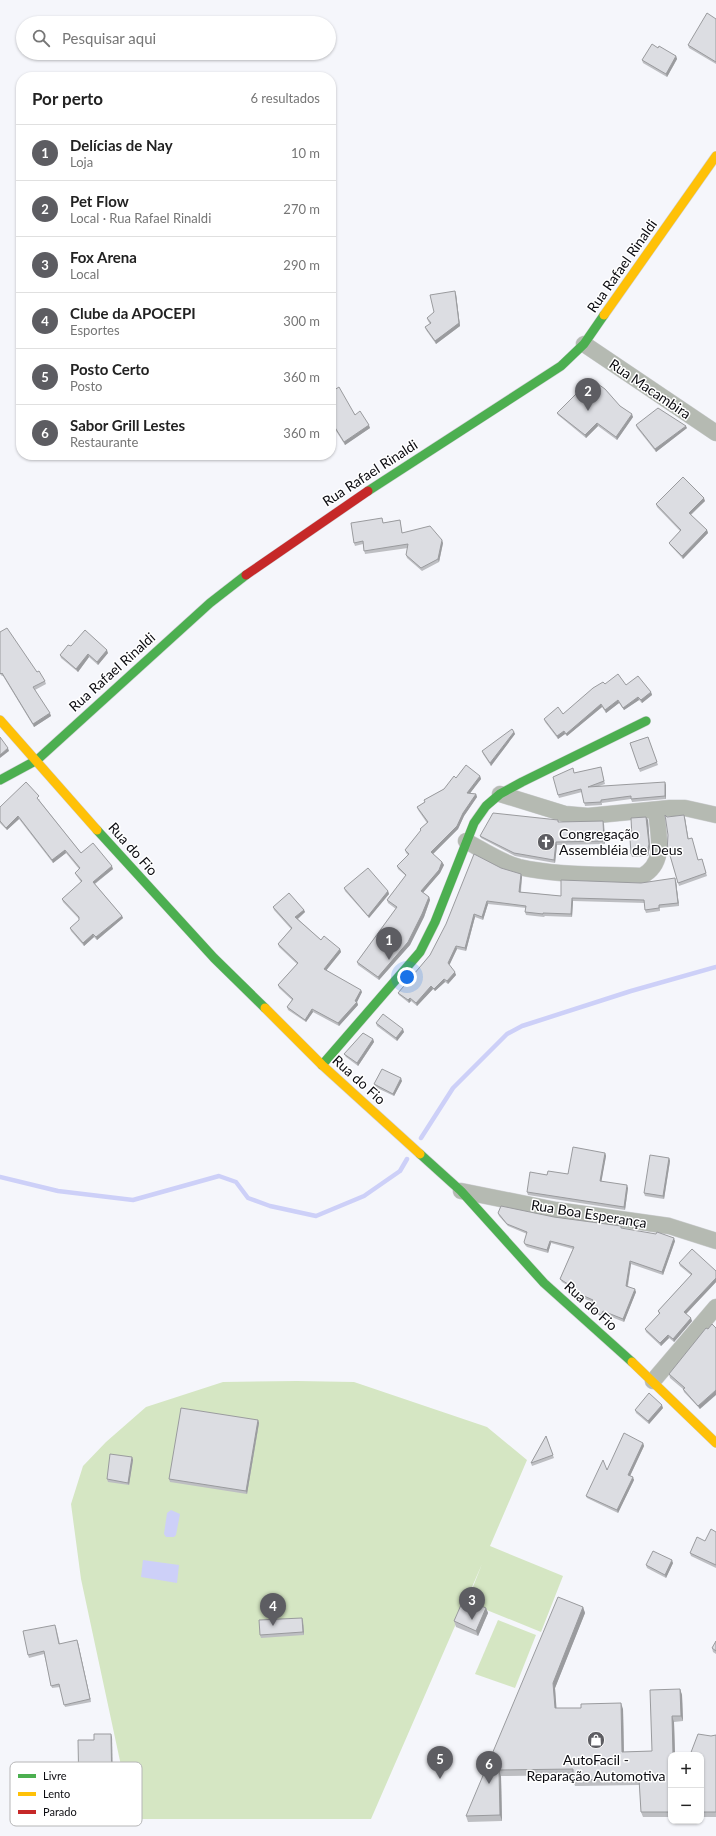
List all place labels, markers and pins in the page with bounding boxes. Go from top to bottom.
pin: 2 [575,378,601,411]
place label: Congregação Assembléia de Deus [559,825,683,858]
church icon: Congregação Assembléia de Deus [536,832,556,852]
pin: 1 [376,927,402,960]
pin: 3 [459,1587,485,1620]
pin: 4 [260,1593,286,1626]
shop icon: AutoFacil - Reparação Automotiva [586,1730,606,1750]
pin: 5 [427,1746,453,1779]
pin: 6 [476,1751,502,1784]
place label: AutoFacil - Reparação Automotiva [526,1751,666,1784]

